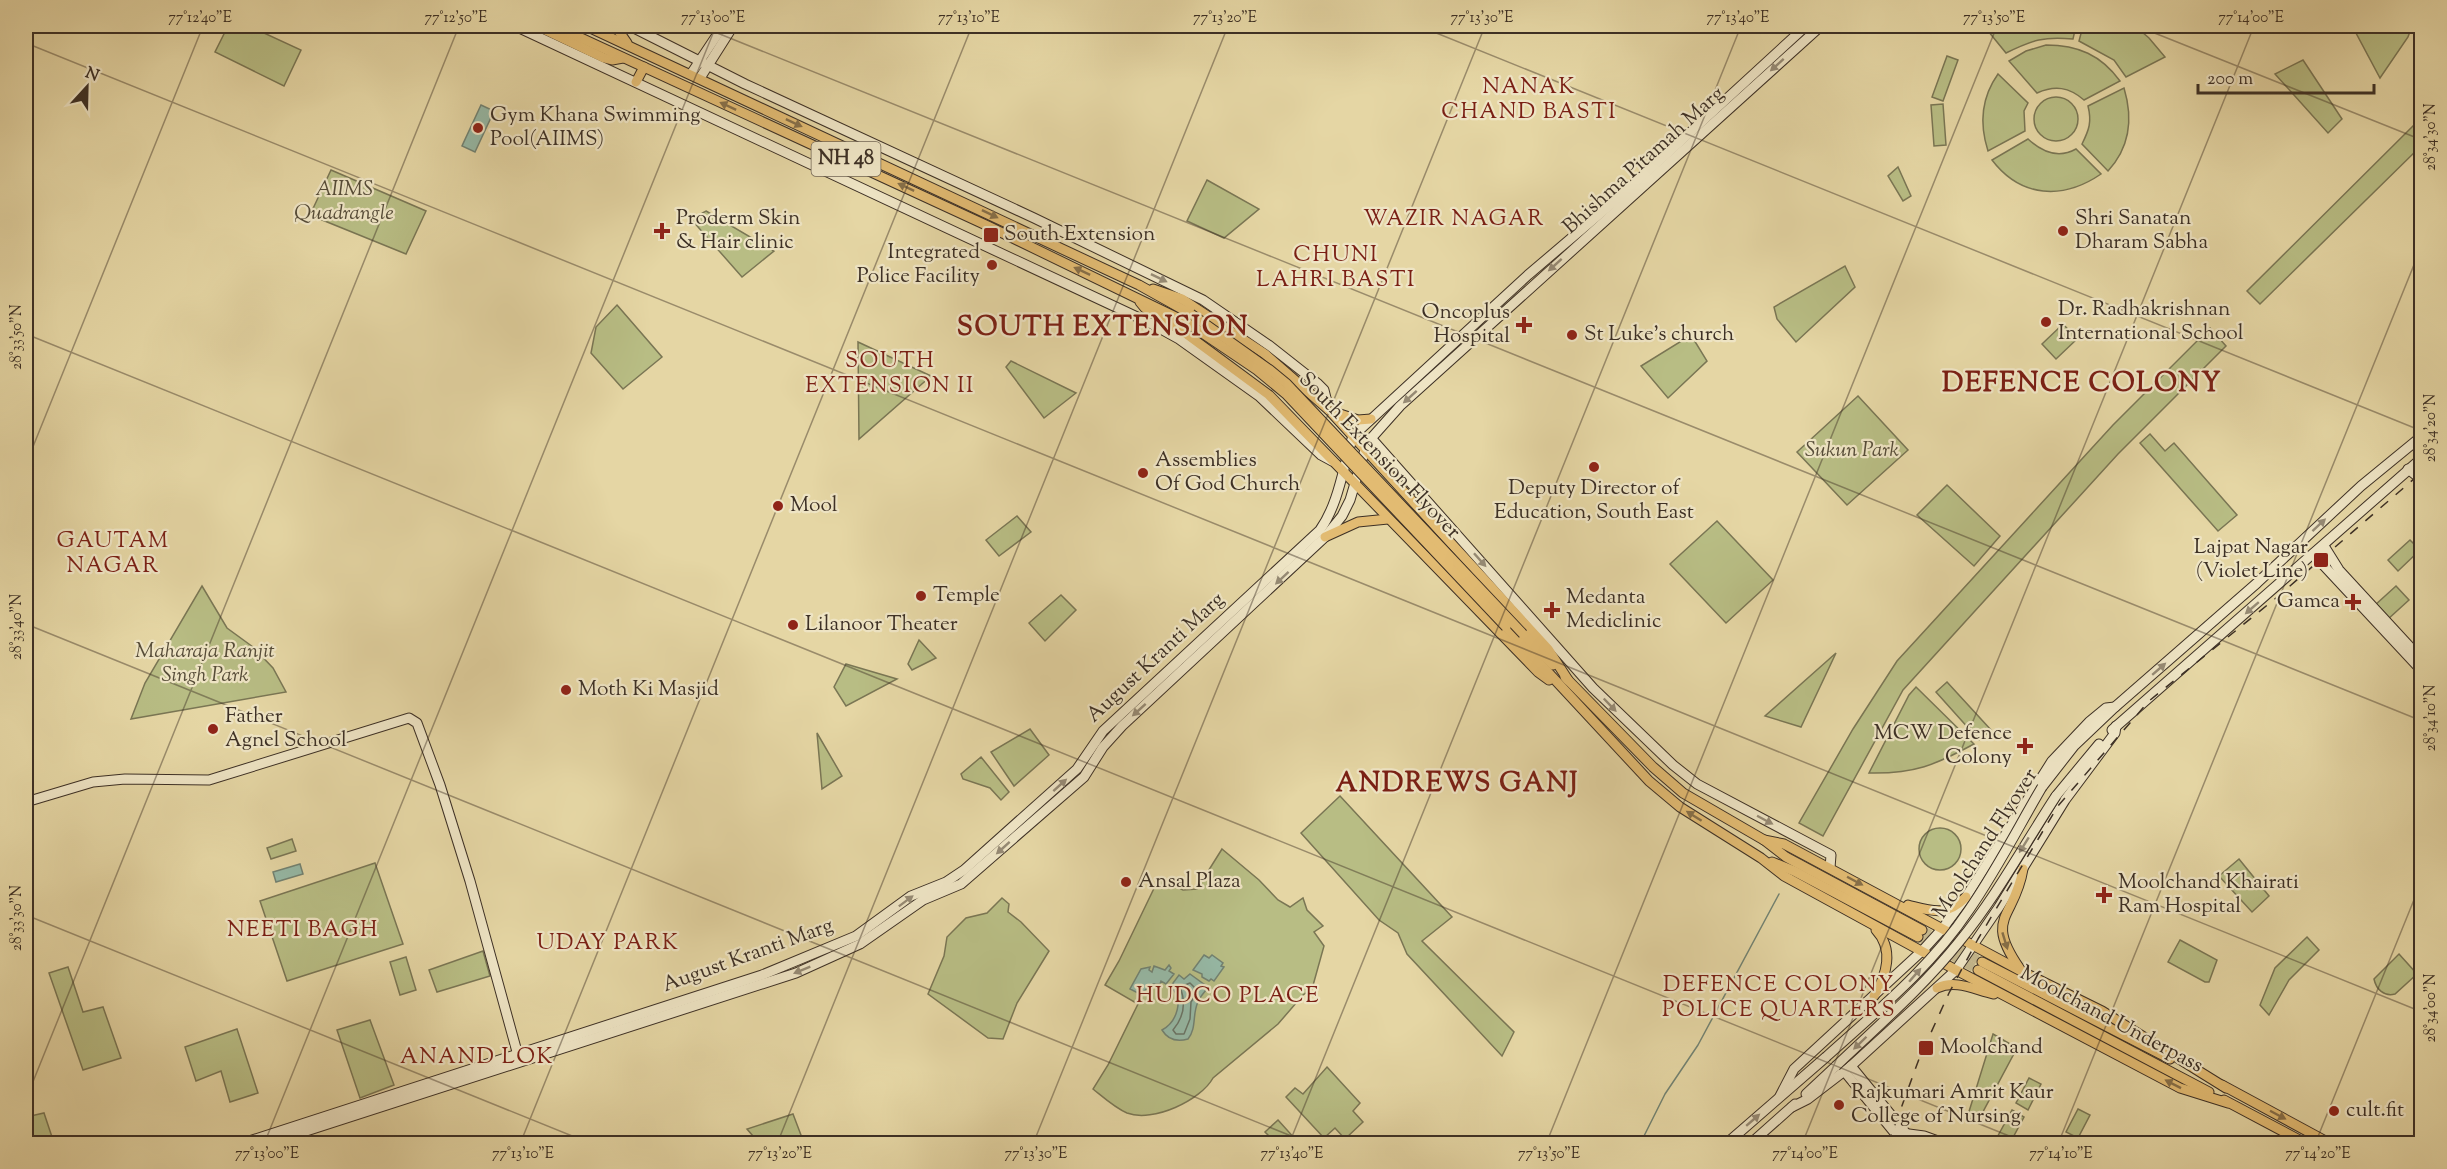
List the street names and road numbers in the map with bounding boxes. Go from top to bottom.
street label: Bhishma Pitamah Marg [1557,80,1731,242]
road number: NH 48 [812,142,880,176]
street label: South Extension Flyover [1291,366,1467,546]
street label: August Kranti Marg [1080,586,1232,730]
street label: Moolchand Flyover [1926,763,2046,925]
street label: August Kranti Marg [658,911,838,1001]
street label: Moolchand Underpass [2014,959,2208,1081]

